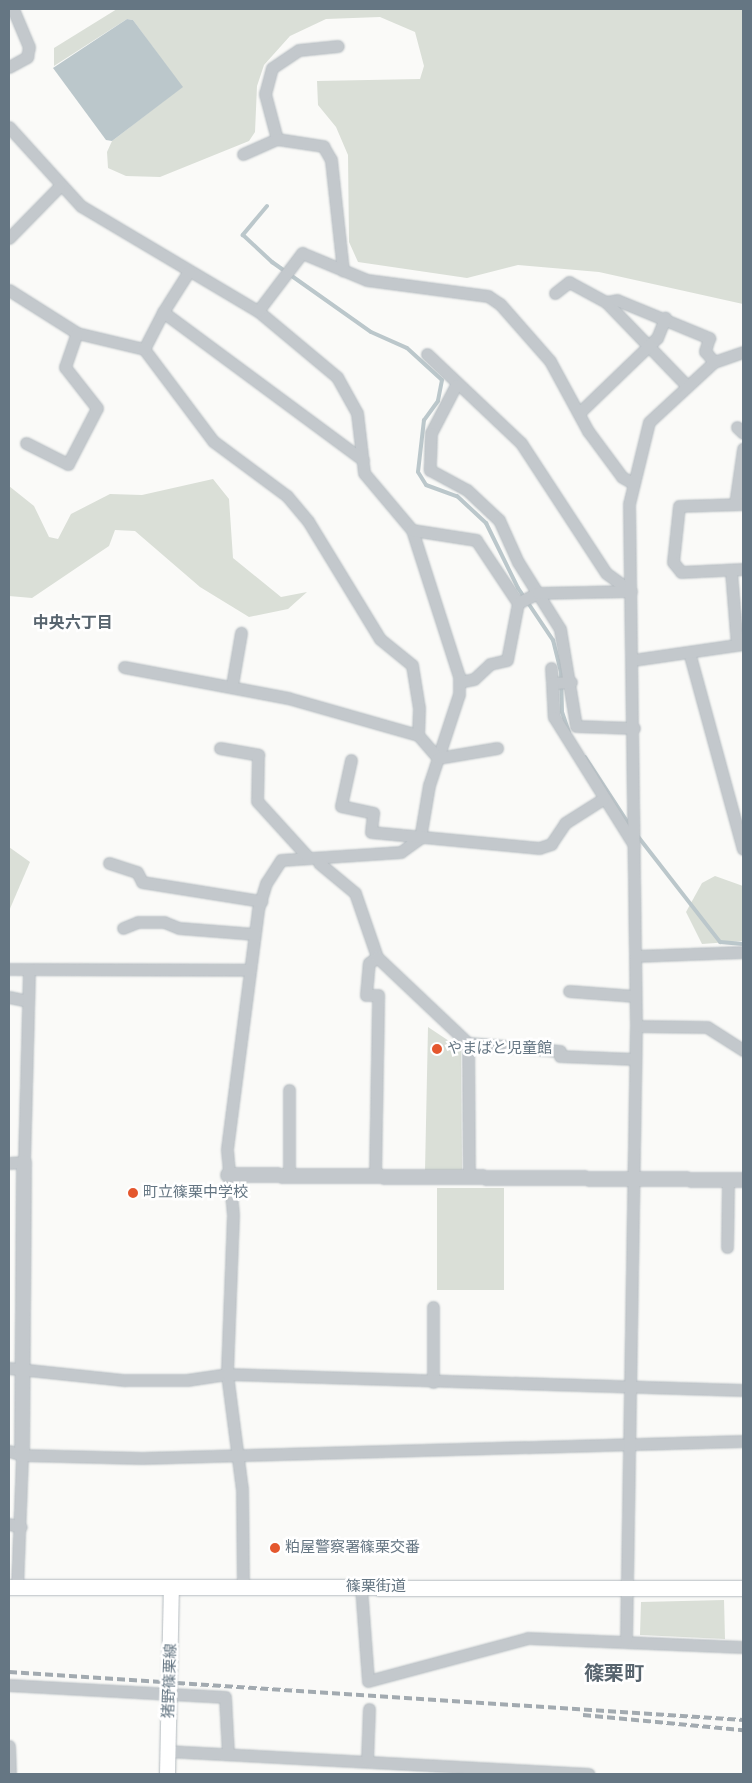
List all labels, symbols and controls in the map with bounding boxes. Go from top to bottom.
district label: 中央六丁目 [33,613,113,633]
place label: やまばと児童館 [447,1040,552,1058]
marker: やまばと児童館 [431,1043,443,1055]
place label: 町立篠栗中学校 [143,1184,248,1202]
marker: 町立篠栗中学校 [127,1187,139,1199]
place label: 粕屋警察署篠栗交番 [285,1539,420,1557]
marker: 粕屋警察署篠栗交番 [269,1542,281,1554]
street label: 篠栗街道 [346,1578,406,1596]
street label: 猪野篠栗線 [160,1643,180,1719]
district label: 篠栗町 [584,1661,644,1685]

